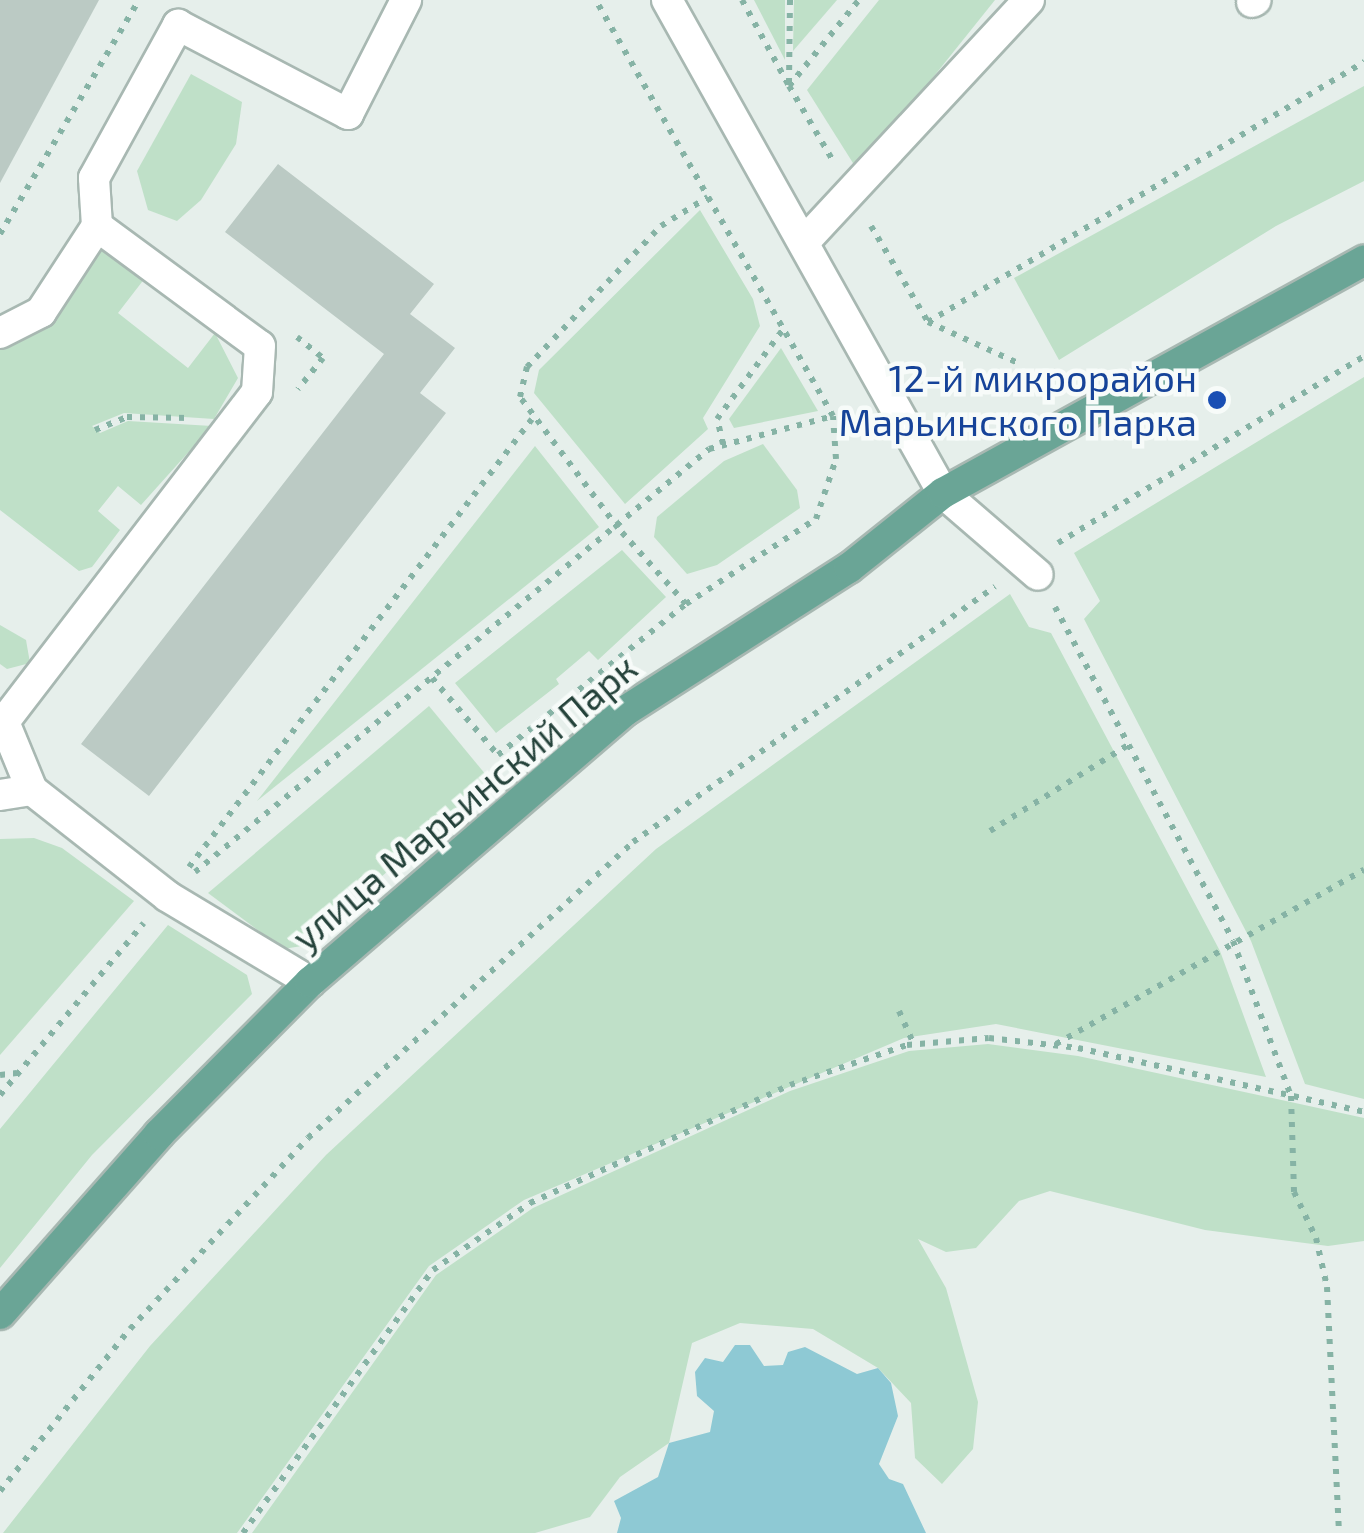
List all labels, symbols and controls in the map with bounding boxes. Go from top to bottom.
place label: 12-й микрорайон Марьинского Парка [839,355,1197,444]
marker: 12-й микрорайон Марьинского Парка [1206,389,1228,411]
street label: улица Марьинский Парк [282,644,646,960]

